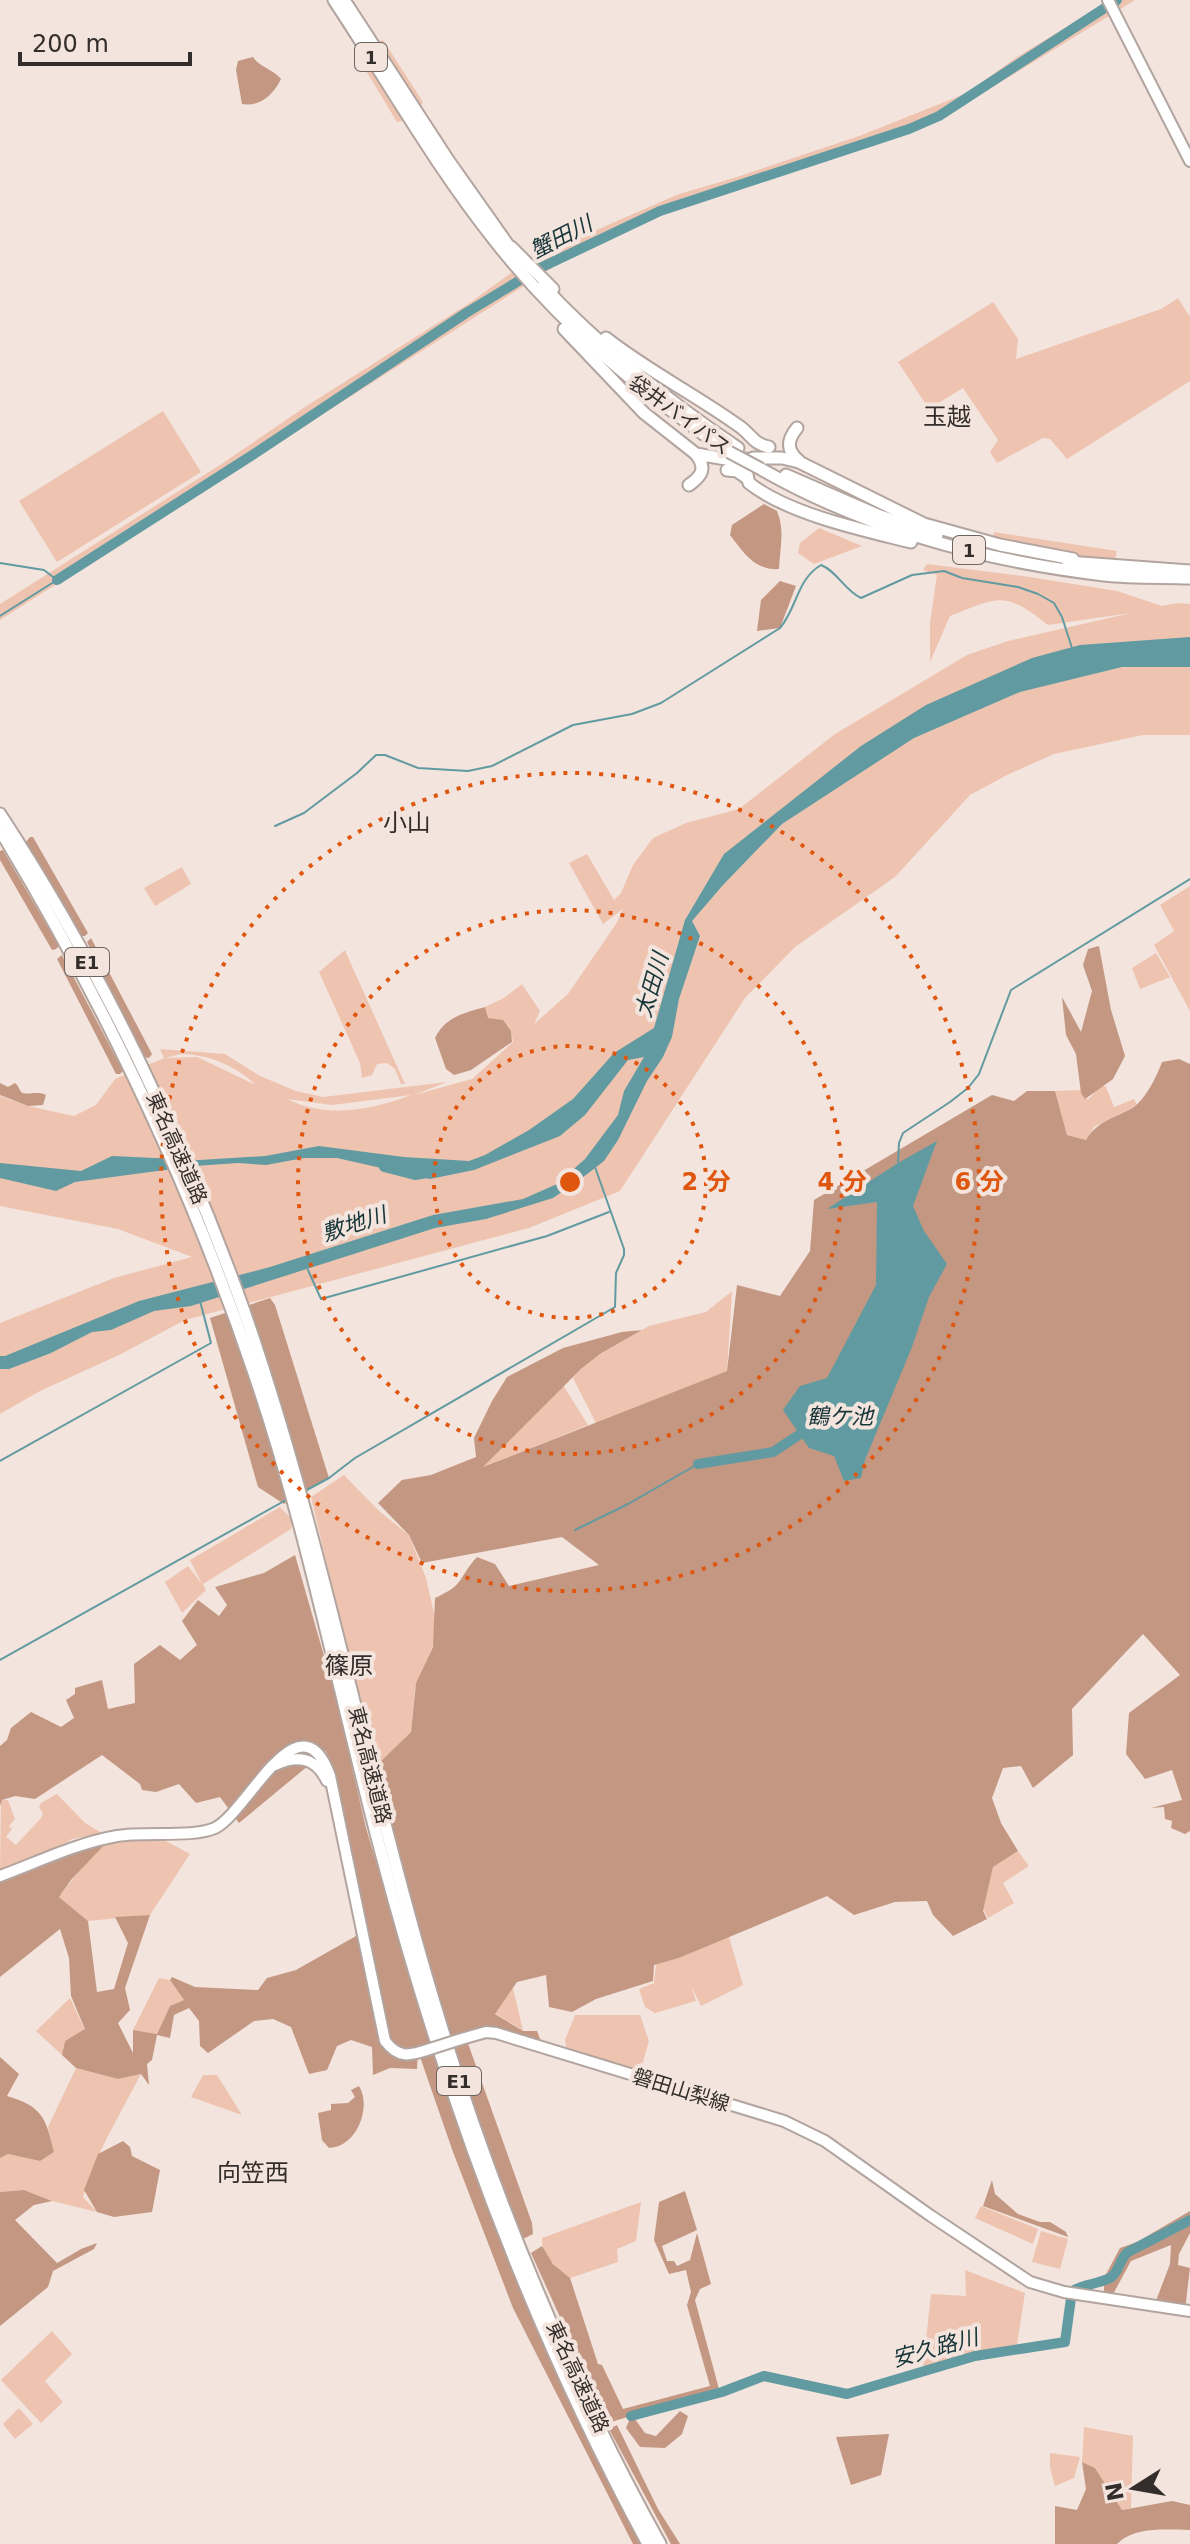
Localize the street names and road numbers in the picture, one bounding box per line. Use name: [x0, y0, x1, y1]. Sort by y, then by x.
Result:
road number: 1: [355, 43, 387, 71]
street label: 袋井バイパス: [625, 370, 735, 460]
road number: 1: [953, 536, 985, 564]
road number: E1: [65, 948, 109, 976]
street label: 東名高速道路: [142, 1088, 212, 1208]
street label: 東名高速道路: [344, 1704, 396, 1826]
street label: 磐田山梨線: [630, 2064, 732, 2116]
road number: E1: [437, 2067, 481, 2095]
street label: 東名高速道路: [542, 2318, 614, 2436]

